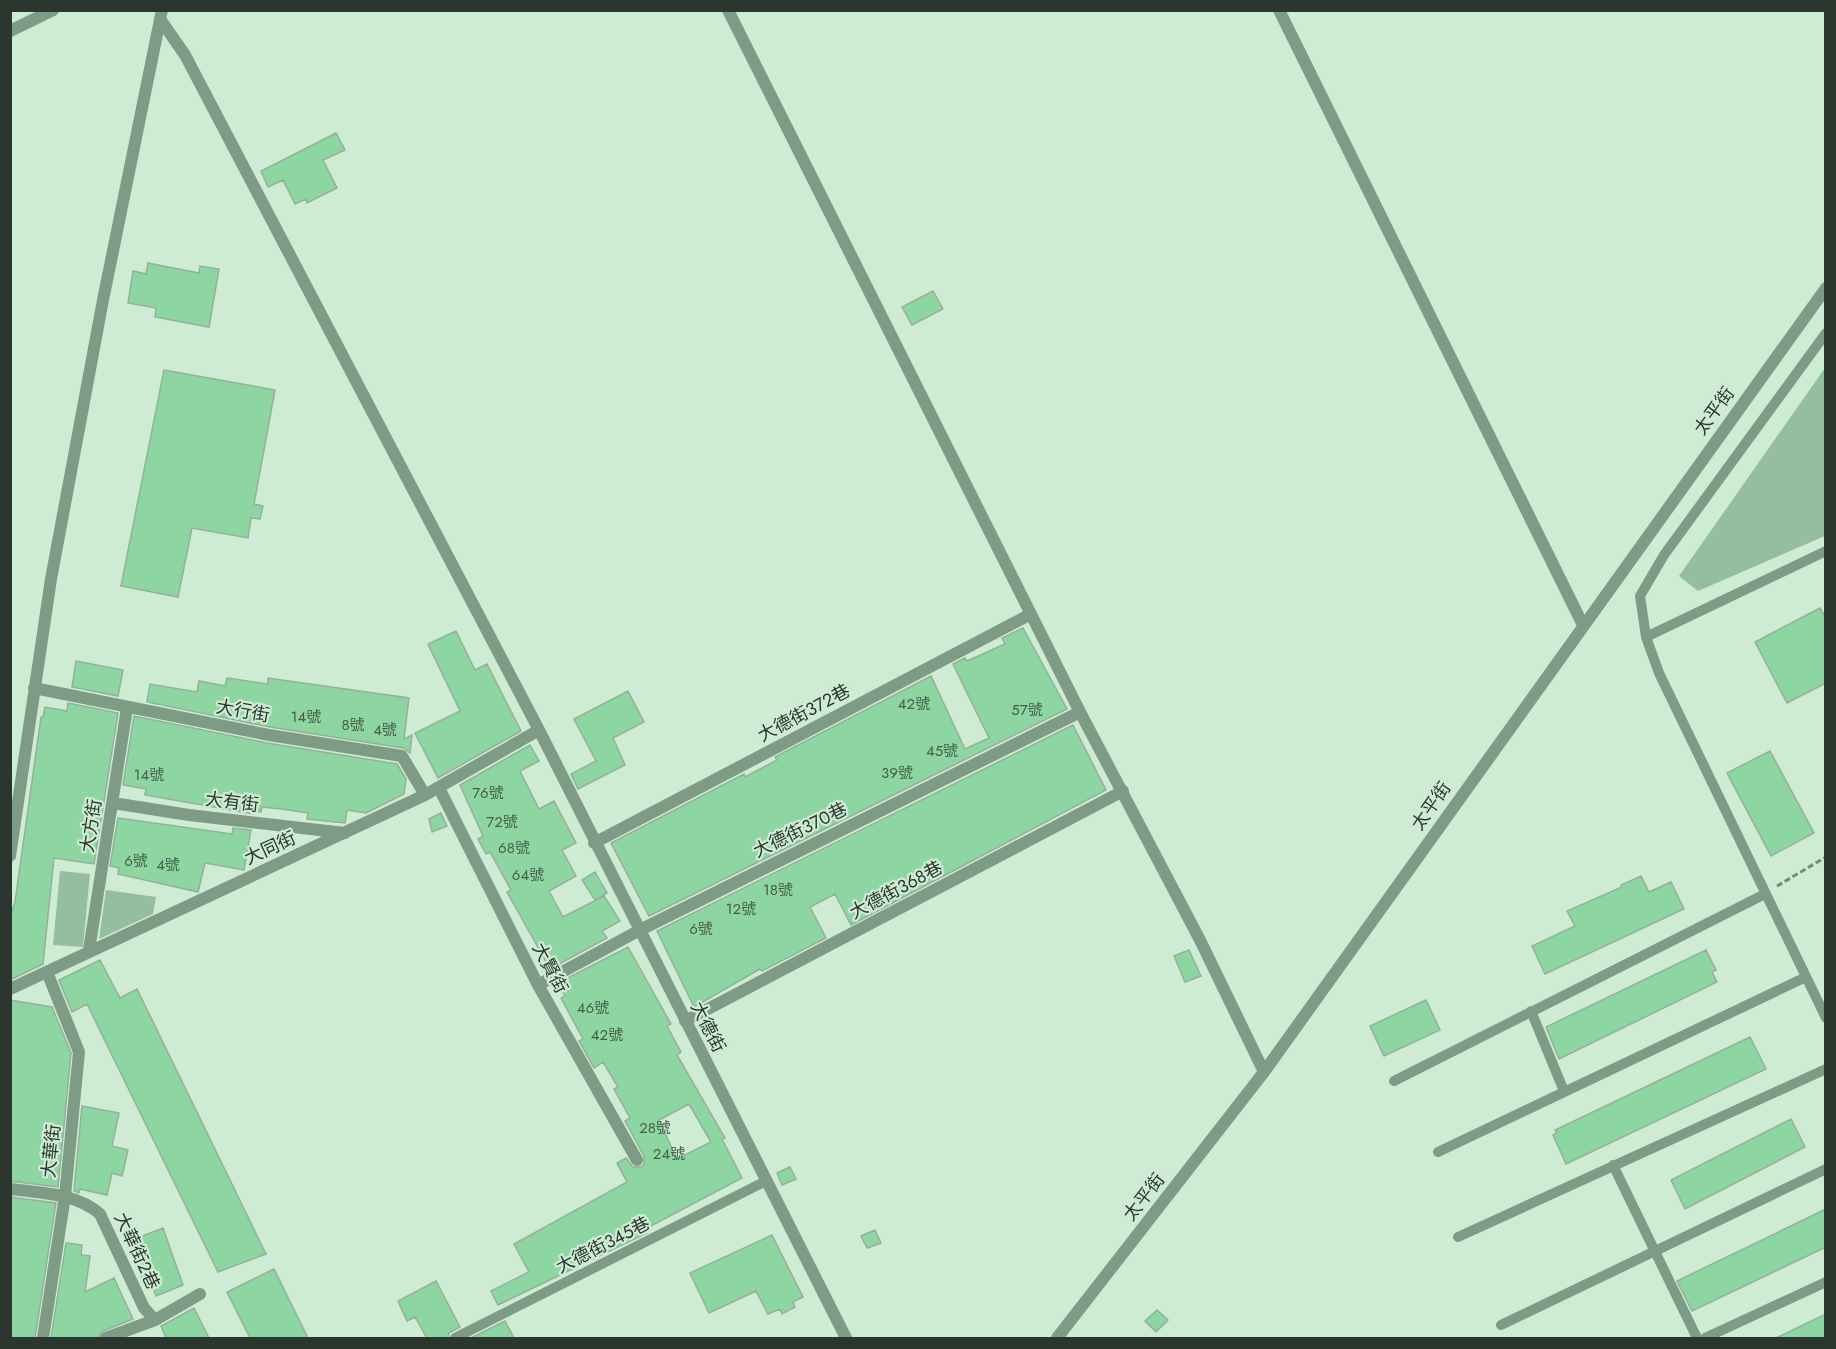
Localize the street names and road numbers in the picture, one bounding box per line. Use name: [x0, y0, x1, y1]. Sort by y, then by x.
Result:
street label: 太平街: [1688, 382, 1740, 440]
street label: 大德街372巷: [753, 678, 855, 748]
street label: 大行街: [214, 694, 272, 728]
street label: 太平街: [1405, 776, 1457, 836]
street label: 大有街: [204, 786, 260, 818]
street label: 大德街370巷: [749, 796, 851, 864]
street label: 大方街: [74, 797, 108, 855]
street label: 大同街: [240, 825, 300, 871]
street label: 大德街368巷: [845, 855, 947, 925]
street label: 大賢街: [526, 938, 574, 998]
street label: 大德街: [684, 997, 732, 1057]
street label: 大華街: [35, 1123, 67, 1179]
street label: 太平街: [1117, 1168, 1171, 1226]
street label: 大華街2巷: [108, 1208, 166, 1294]
street label: 大德街345巷: [551, 1210, 655, 1280]

